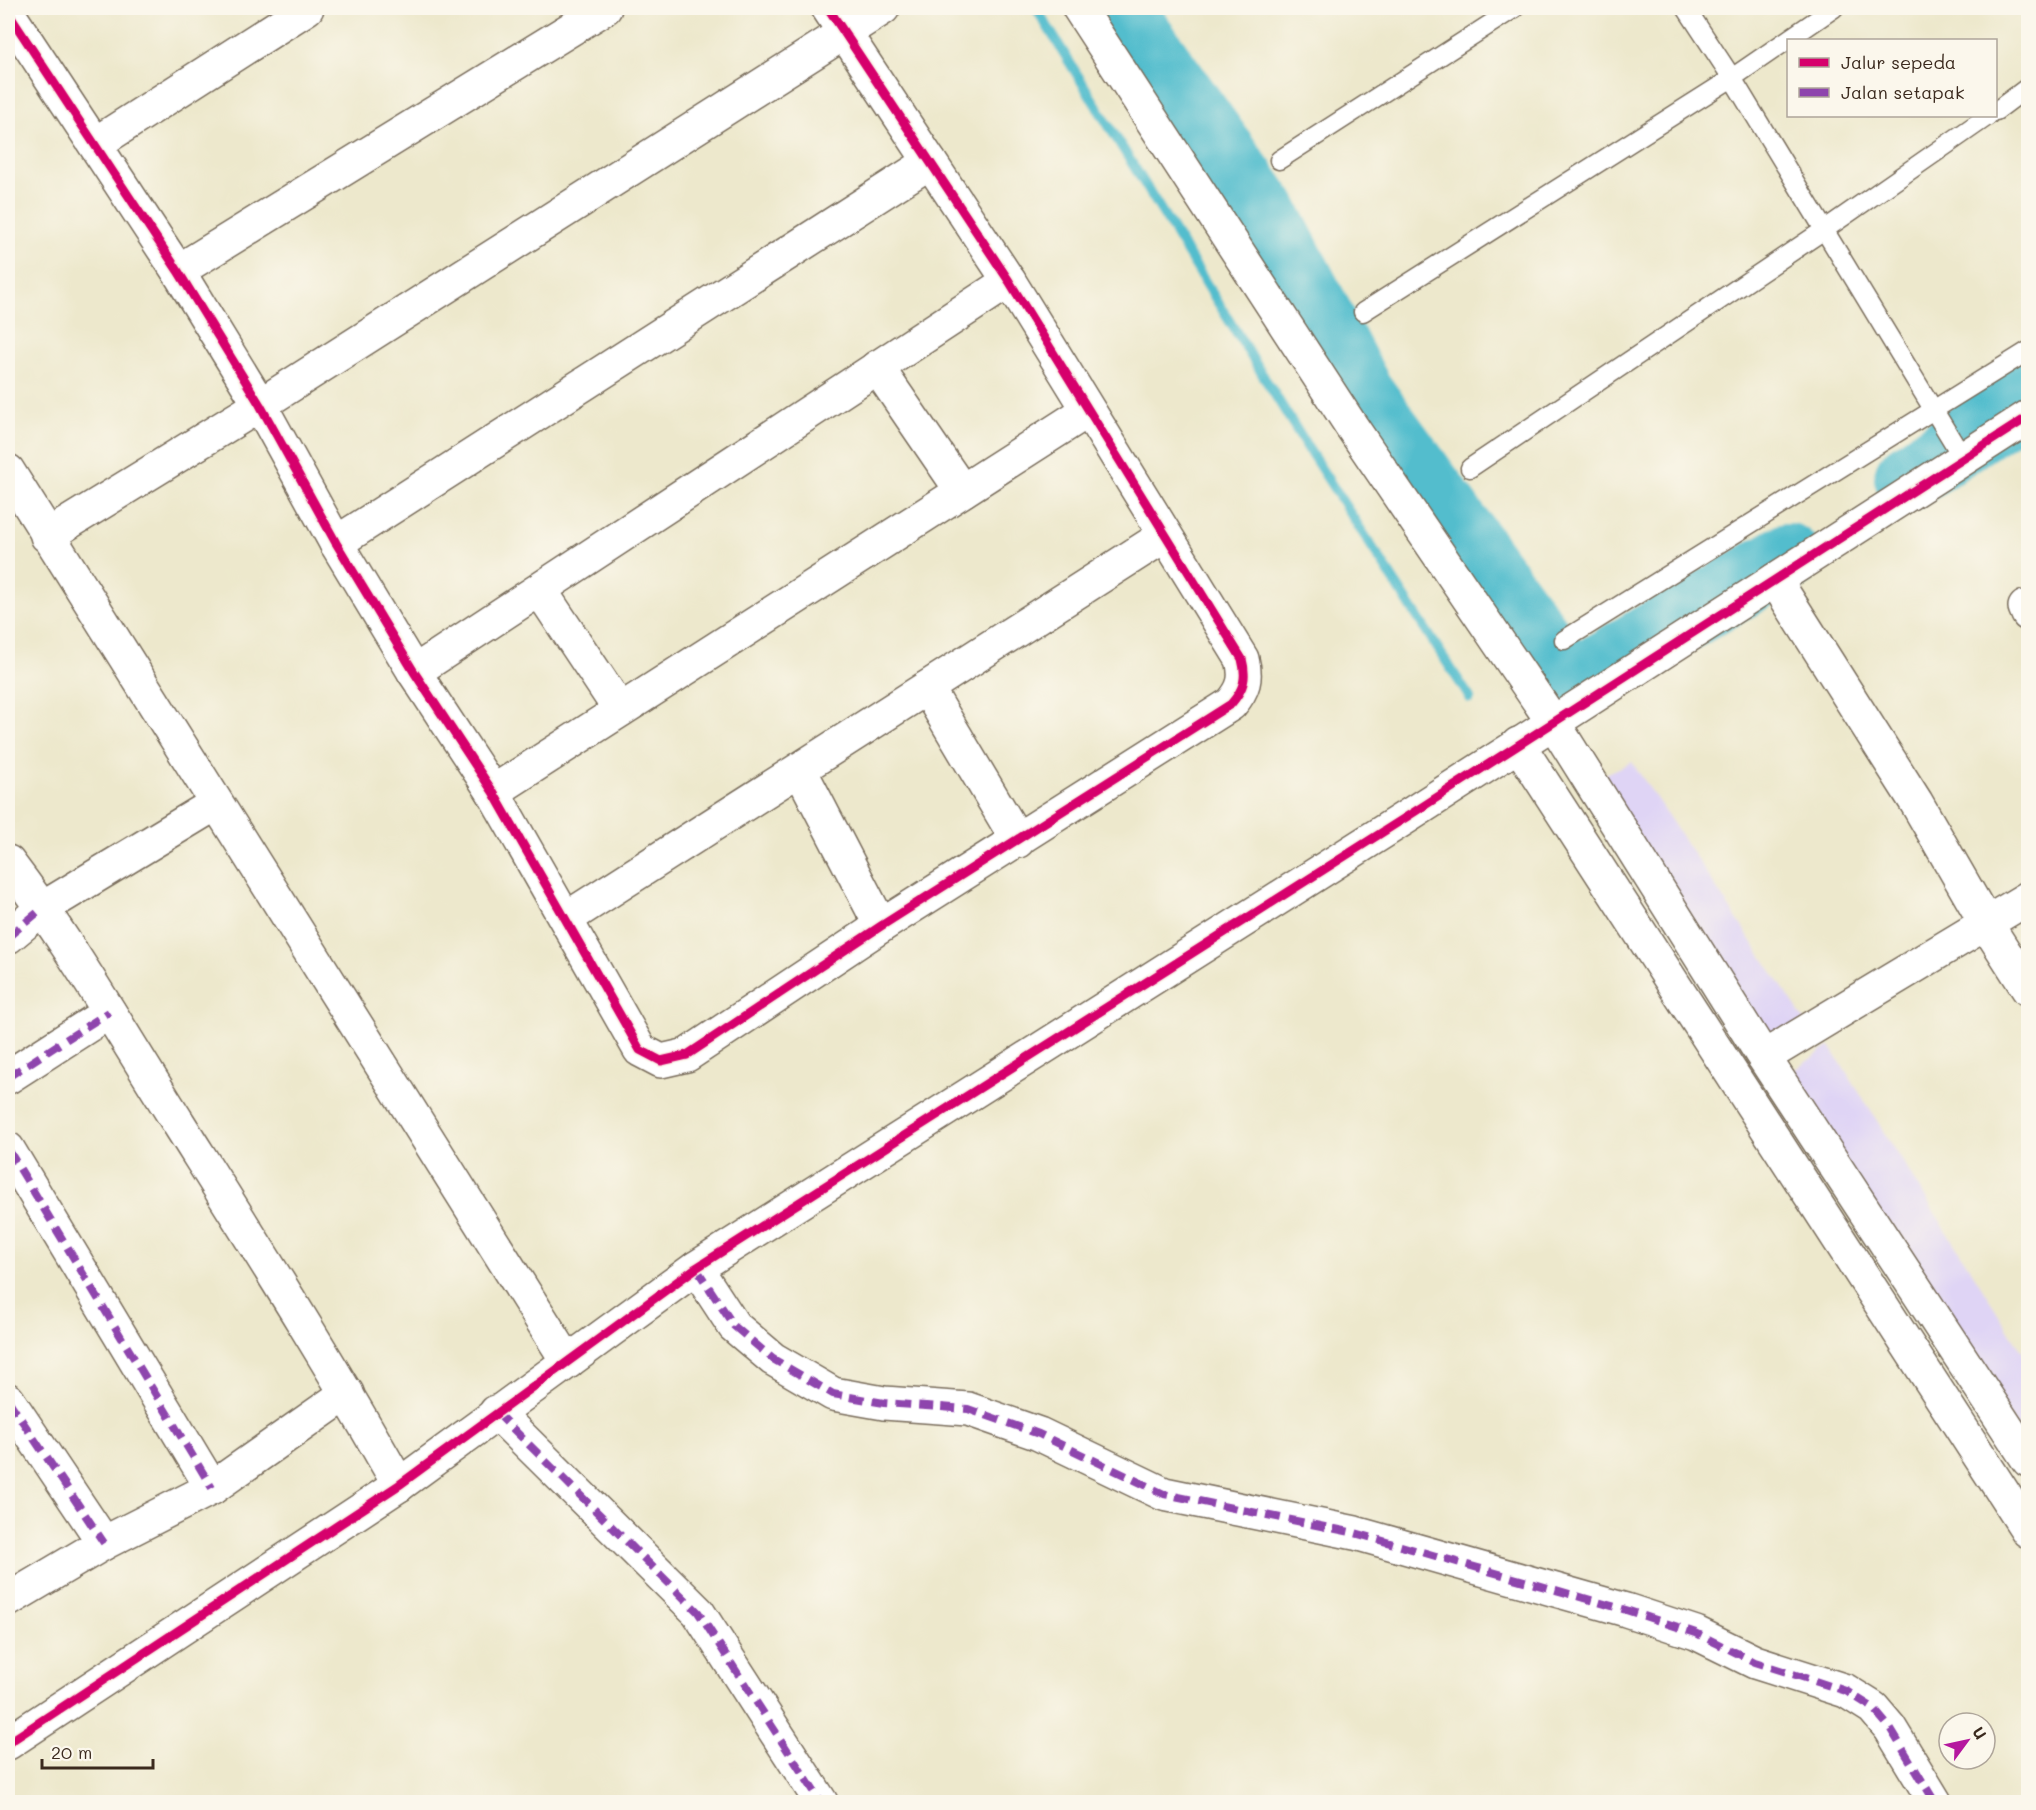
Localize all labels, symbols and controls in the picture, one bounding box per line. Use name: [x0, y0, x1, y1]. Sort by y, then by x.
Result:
legend: [1787, 39, 1997, 117]
text: Jalur sepeda: [1841, 50, 1956, 74]
text: Jalan setapak: [1841, 80, 1964, 104]
north arrow: [1937, 1711, 1997, 1771]
text: U: [1968, 1722, 1992, 1743]
scale bar: [42, 1732, 153, 1770]
text: 20 m: [51, 1740, 92, 1764]

